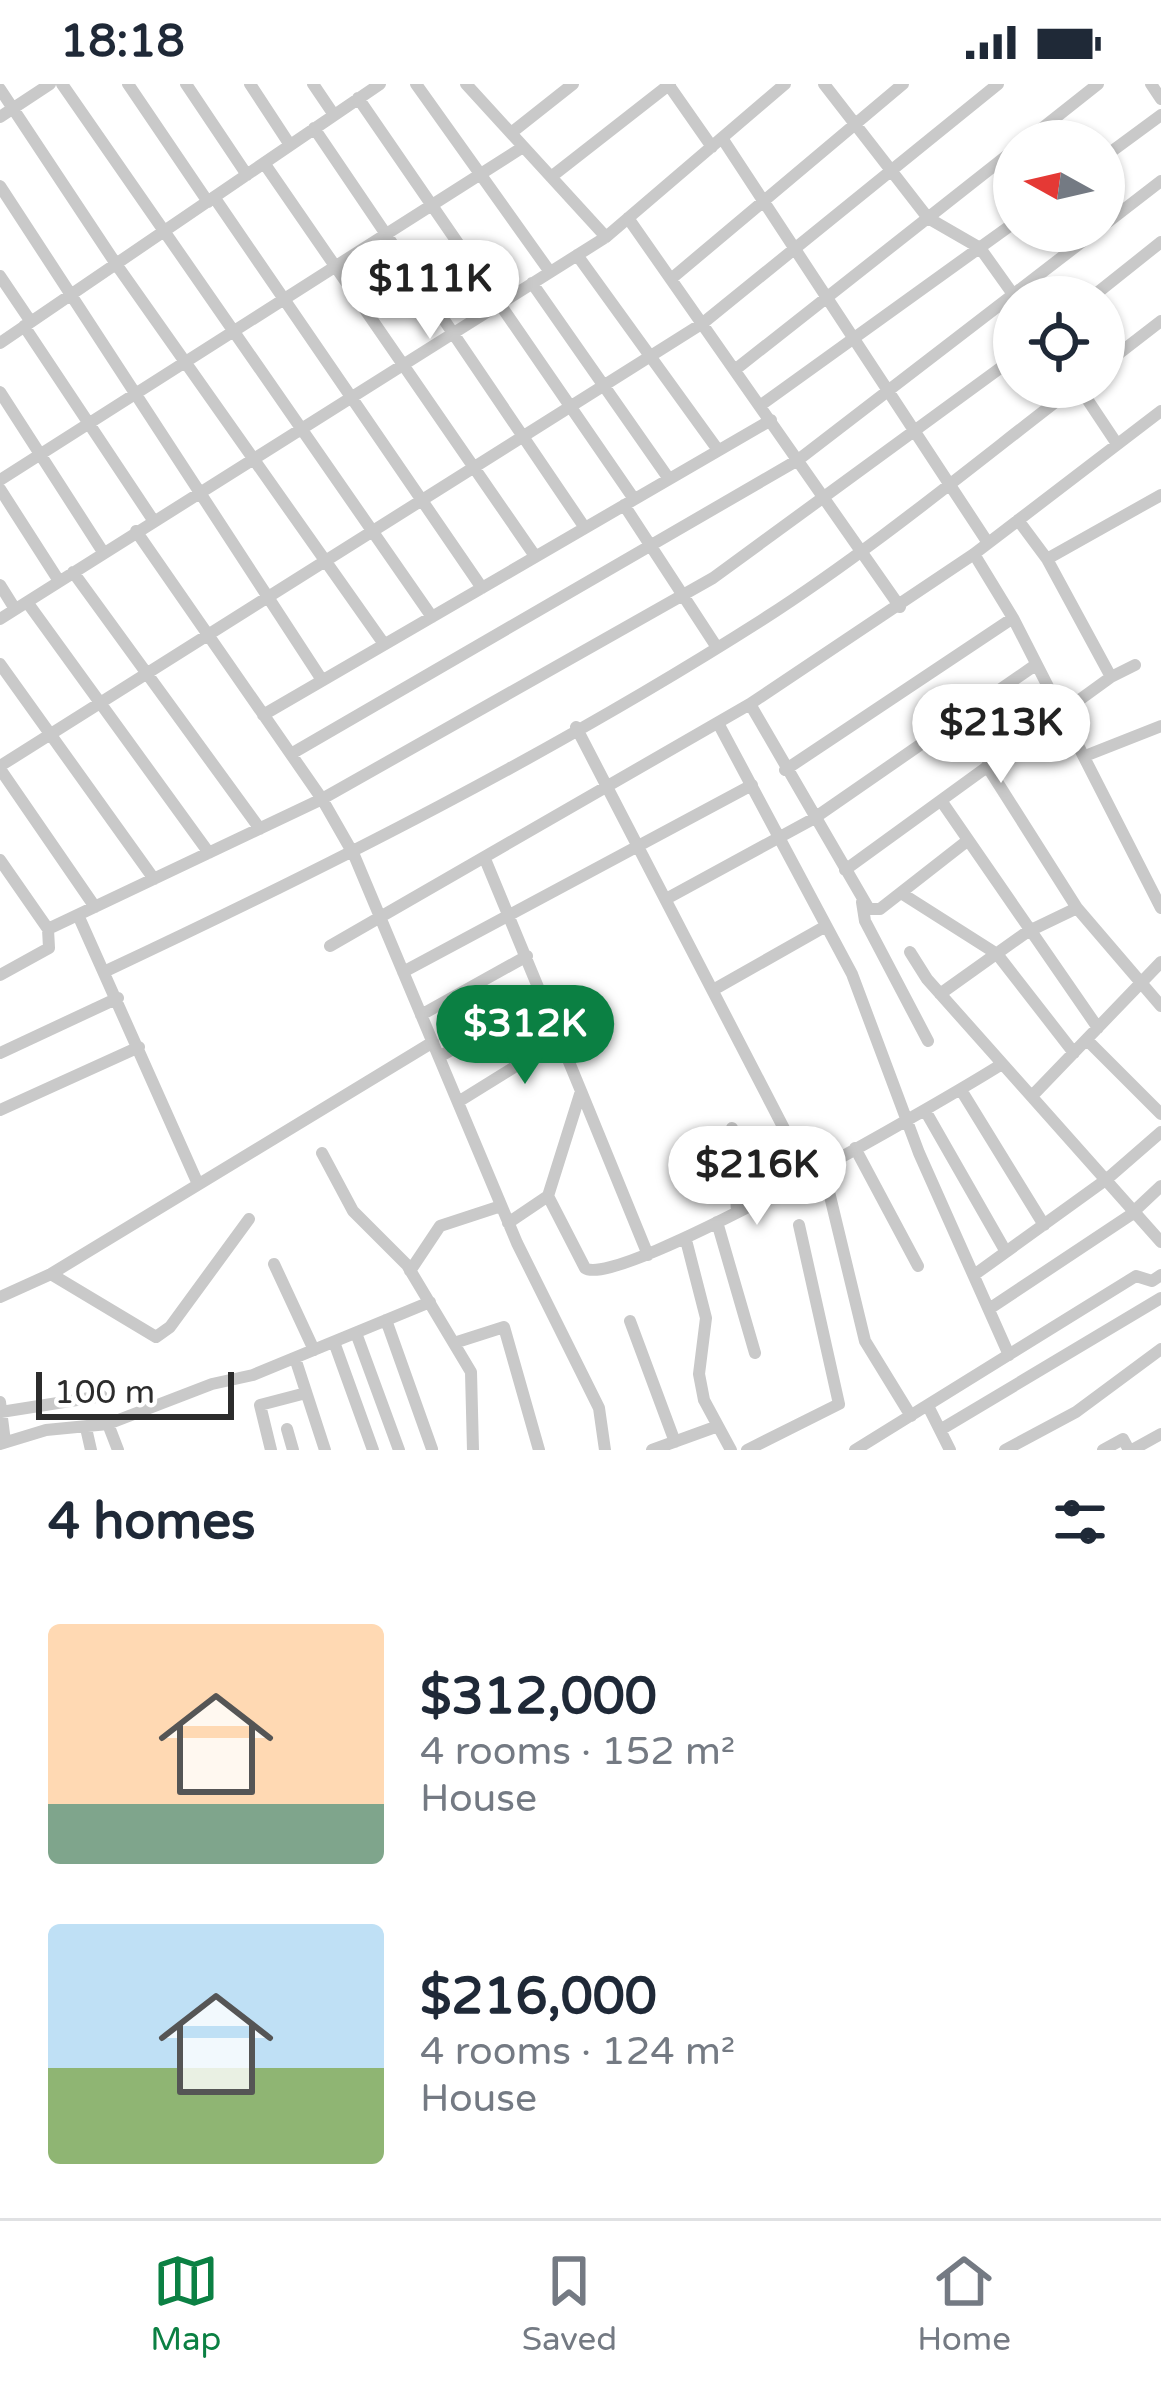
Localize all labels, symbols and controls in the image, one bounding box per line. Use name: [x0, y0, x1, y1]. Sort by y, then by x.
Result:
text: 18:18: [60, 15, 185, 69]
north arrow: [993, 120, 1125, 252]
map controls: [993, 120, 1125, 408]
pin: $111K: [346, 240, 514, 342]
text: $111K: [368, 255, 492, 302]
button: locate: [993, 276, 1125, 408]
pin: $213K: [917, 684, 1085, 786]
text: $213K: [939, 699, 1063, 746]
pin: $312K: [441, 985, 609, 1087]
text: $312K: [463, 1000, 587, 1047]
pin: $216K: [673, 1126, 841, 1228]
text: $216K: [695, 1141, 819, 1188]
scale bar: [36, 1366, 234, 1419]
text: 100 m: [54, 1373, 155, 1412]
icon: filters: [1047, 1489, 1113, 1555]
text: 4 homes: [48, 1491, 256, 1553]
text: $312,000: [420, 1666, 657, 1728]
icon: home: [144, 1672, 288, 1816]
text: 4 rooms · 152 m²: [420, 1728, 735, 1775]
text: House: [420, 1775, 537, 1822]
text: $216,000: [420, 1966, 657, 2028]
icon: home: [144, 1972, 288, 2116]
text: 4 rooms · 124 m²: [420, 2028, 735, 2075]
text: House: [420, 2075, 537, 2122]
tab: Map: [150, 2248, 221, 2359]
tab: Saved: [522, 2248, 617, 2359]
tab: Home: [917, 2248, 1011, 2359]

